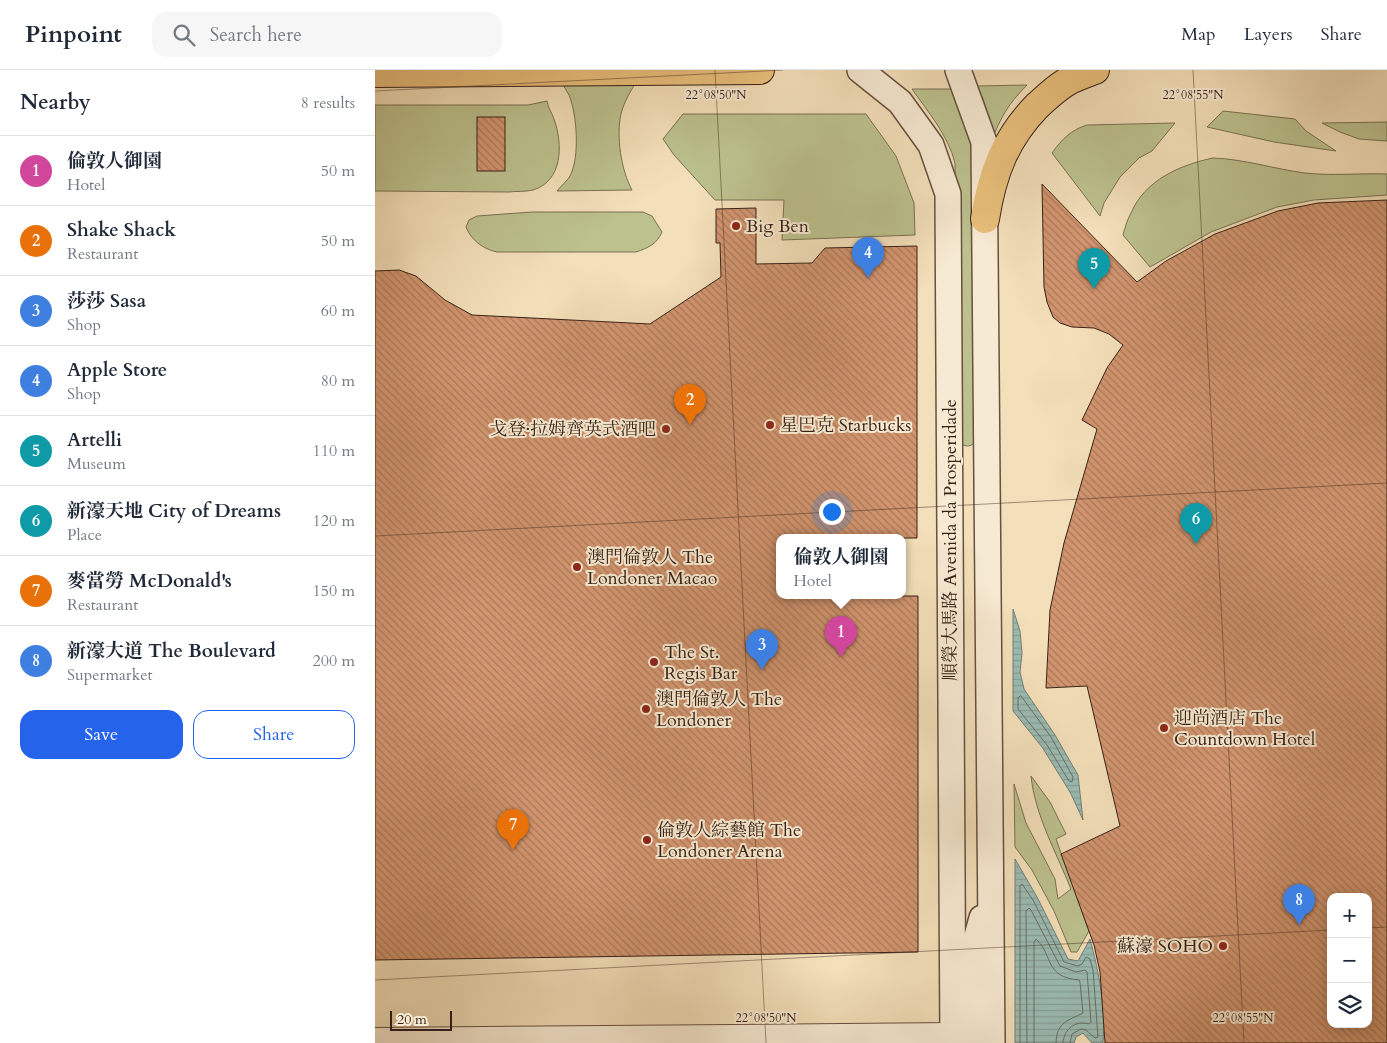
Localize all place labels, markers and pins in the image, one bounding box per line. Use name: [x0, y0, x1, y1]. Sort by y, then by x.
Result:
place label: Big Ben: [746, 214, 810, 239]
marker: Big Ben: [730, 220, 742, 232]
pin: 4: [852, 237, 884, 278]
pin: 5: [1078, 248, 1110, 289]
pin: 2: [674, 384, 706, 425]
place label: 星巴克 Starbucks: [780, 413, 911, 438]
place label: 戈登·拉姆齊英式酒吧: [489, 417, 656, 442]
marker: 星巴克 Starbucks: [764, 419, 776, 431]
marker: 戈登·拉姆齊英式酒吧: [660, 423, 672, 435]
pin: 6: [1180, 503, 1212, 544]
place label: 澳門倫敦人 The Londoner Macao: [587, 545, 718, 591]
marker: 澳門倫敦人 The Londoner Macao: [571, 561, 583, 573]
pin: 1: [825, 616, 857, 657]
pin: 3: [746, 629, 778, 670]
place label: The St. Regis Bar: [664, 640, 738, 686]
marker: The St. Regis Bar: [648, 656, 660, 668]
place label: 澳門倫敦人 The Londoner: [656, 687, 782, 733]
marker: 澳門倫敦人 The Londoner: [640, 703, 652, 715]
place label: 迎尚酒店 The Countdown Hotel: [1174, 706, 1316, 752]
marker: 迎尚酒店 The Countdown Hotel: [1158, 722, 1170, 734]
pin: 7: [497, 809, 529, 850]
place label: 倫敦人綜藝館 The Londoner Arena: [657, 818, 801, 864]
marker: 倫敦人綜藝館 The Londoner Arena: [641, 834, 653, 846]
pin: 8: [1283, 884, 1315, 925]
place label: 蘇濠 SOHO: [1117, 934, 1213, 959]
marker: 蘇濠 SOHO: [1217, 940, 1229, 952]

